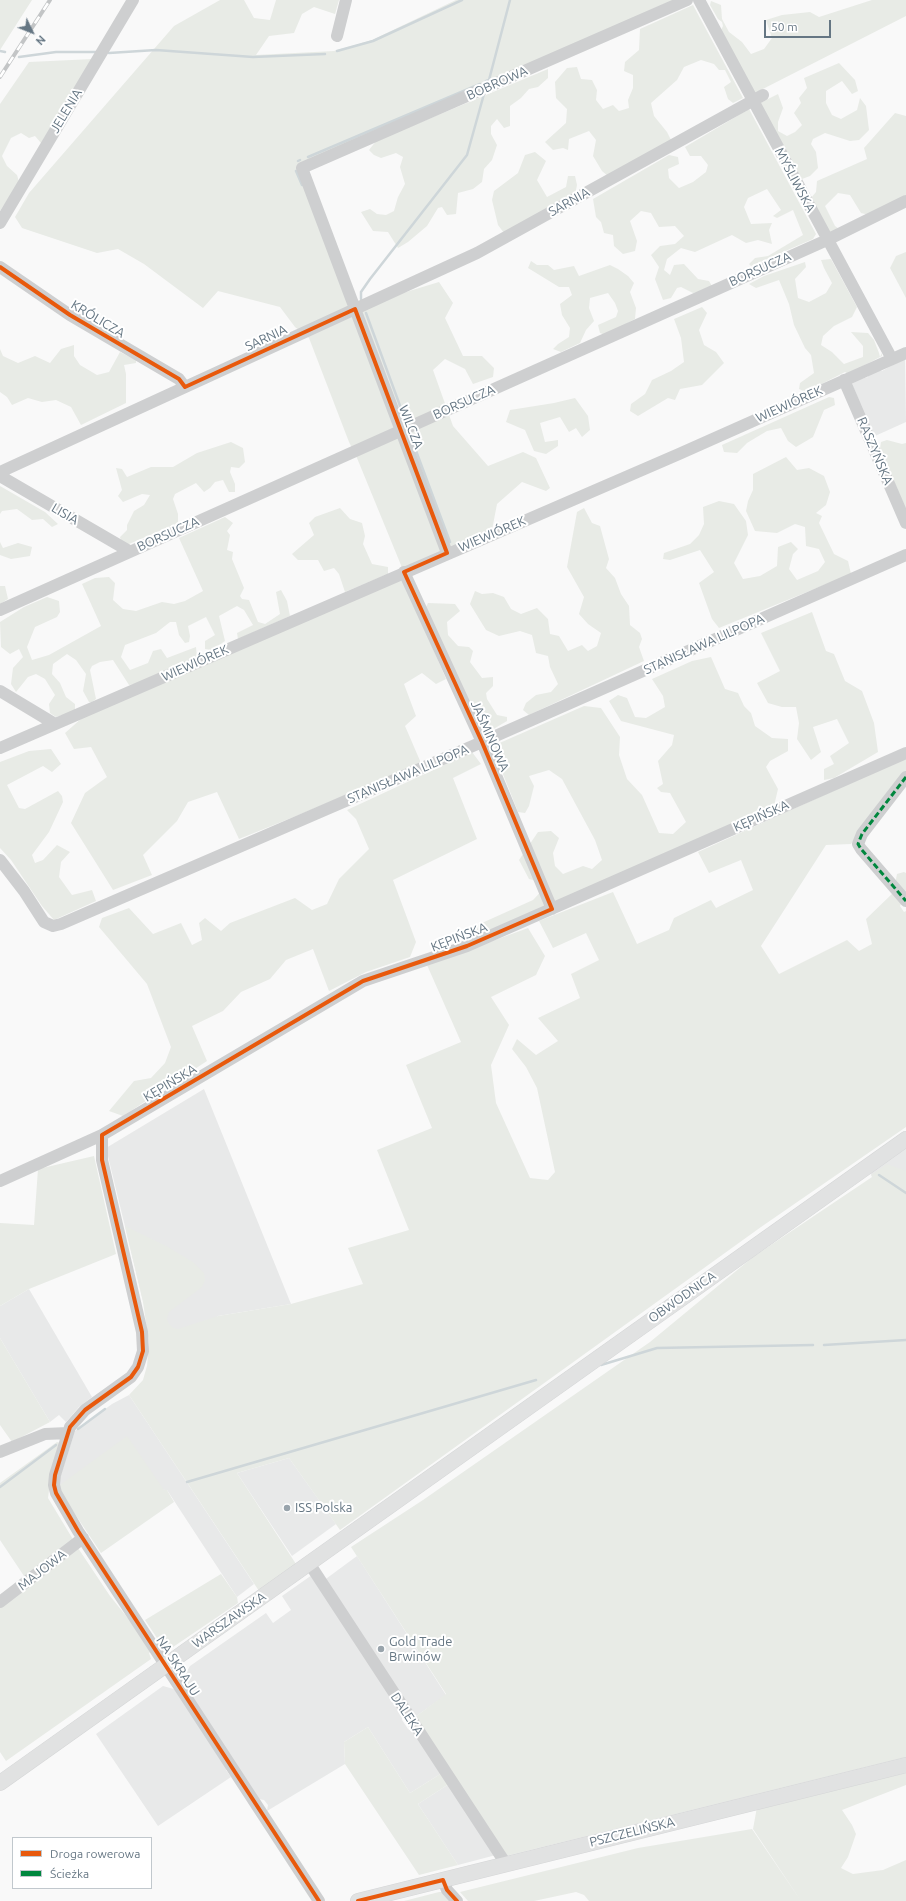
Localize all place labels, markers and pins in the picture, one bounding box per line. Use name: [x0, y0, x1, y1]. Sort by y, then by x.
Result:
place label: ISS Polska: [295, 1500, 352, 1516]
marker: ISS Polska: [282, 1503, 292, 1513]
place label: Gold Trade Brwinów: [389, 1634, 452, 1665]
marker: Gold Trade Brwinów: [376, 1644, 386, 1654]

